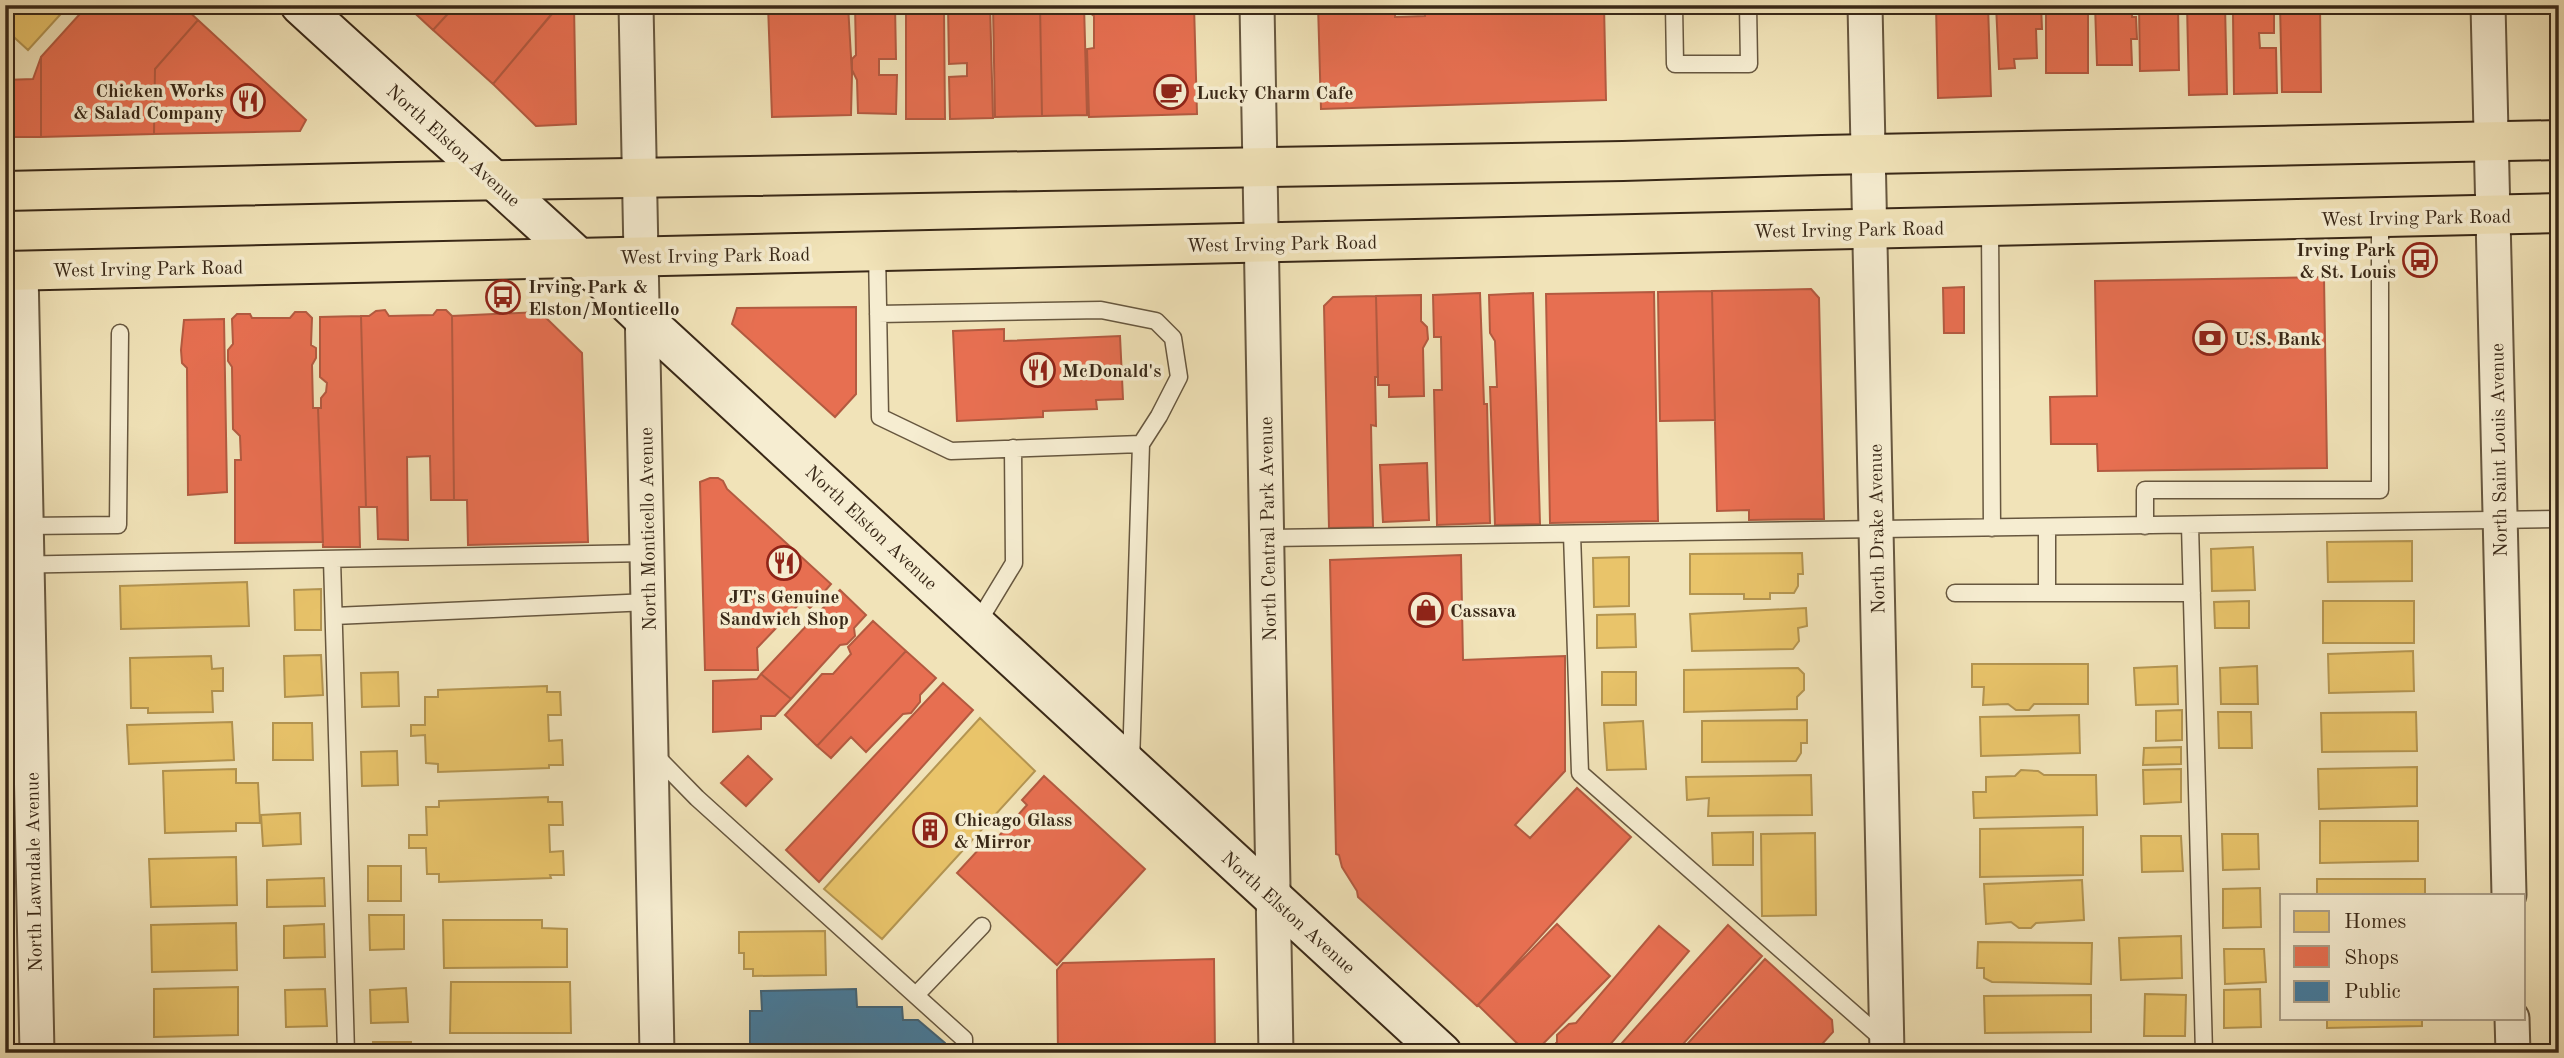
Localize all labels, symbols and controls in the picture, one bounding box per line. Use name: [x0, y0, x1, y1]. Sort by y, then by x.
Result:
cafe icon: Lucky Charm Cafe: [1152, 73, 1190, 111]
restaurant icon: Chicken Works & Salad Company: [229, 82, 267, 120]
street label: North Elston Avenue: [382, 82, 523, 212]
place label: Chicken Works & Salad Company: [73, 83, 224, 124]
place label: Lucky Charm Cafe: [1196, 85, 1353, 104]
street label: West Irving Park Road: [2321, 208, 2512, 231]
street label: West Irving Park Road: [1754, 220, 1945, 243]
street label: West Irving Park Road: [1187, 234, 1378, 257]
bus stop icon: Irving Park & St. Louis: [2401, 241, 2439, 279]
place label: Irving Park & St. Louis: [2296, 242, 2396, 283]
street label: West Irving Park Road: [620, 246, 811, 269]
street label: West Irving Park Road: [53, 259, 244, 282]
bus stop icon: Irving Park & Elston/Monticello: [484, 278, 522, 316]
place label: Irving Park & Elston/Monticello: [528, 279, 679, 320]
bank icon: U.S. Bank: [2191, 319, 2229, 357]
place label: U.S. Bank: [2234, 331, 2322, 350]
street label: North Saint Louis Avenue: [2489, 343, 2512, 557]
restaurant icon: McDonald's: [1019, 351, 1057, 389]
place label: McDonald's: [1062, 363, 1161, 382]
street label: North Central Park Avenue: [1258, 416, 1281, 642]
street label: North Monticello Avenue: [638, 427, 661, 631]
street label: North Drake Avenue: [1868, 444, 1889, 614]
street label: North Elston Avenue: [801, 463, 940, 595]
restaurant icon: JT's Genuine Sandwich Shop: [765, 544, 803, 582]
place label: JT's Genuine Sandwich Shop: [719, 589, 849, 630]
shop icon: Cassava: [1407, 591, 1445, 629]
place label: Cassava: [1450, 603, 1517, 622]
street label: North Lawndale Avenue: [24, 772, 47, 972]
building icon: Chicago Glass & Mirror: [911, 811, 949, 849]
place label: Chicago Glass & Mirror: [954, 812, 1072, 853]
street label: North Elston Avenue: [1217, 849, 1358, 979]
legend: [2280, 894, 2526, 1020]
text: Homes: [2344, 912, 2406, 933]
text: Shops: [2344, 948, 2399, 969]
text: Public: [2344, 982, 2401, 1003]

